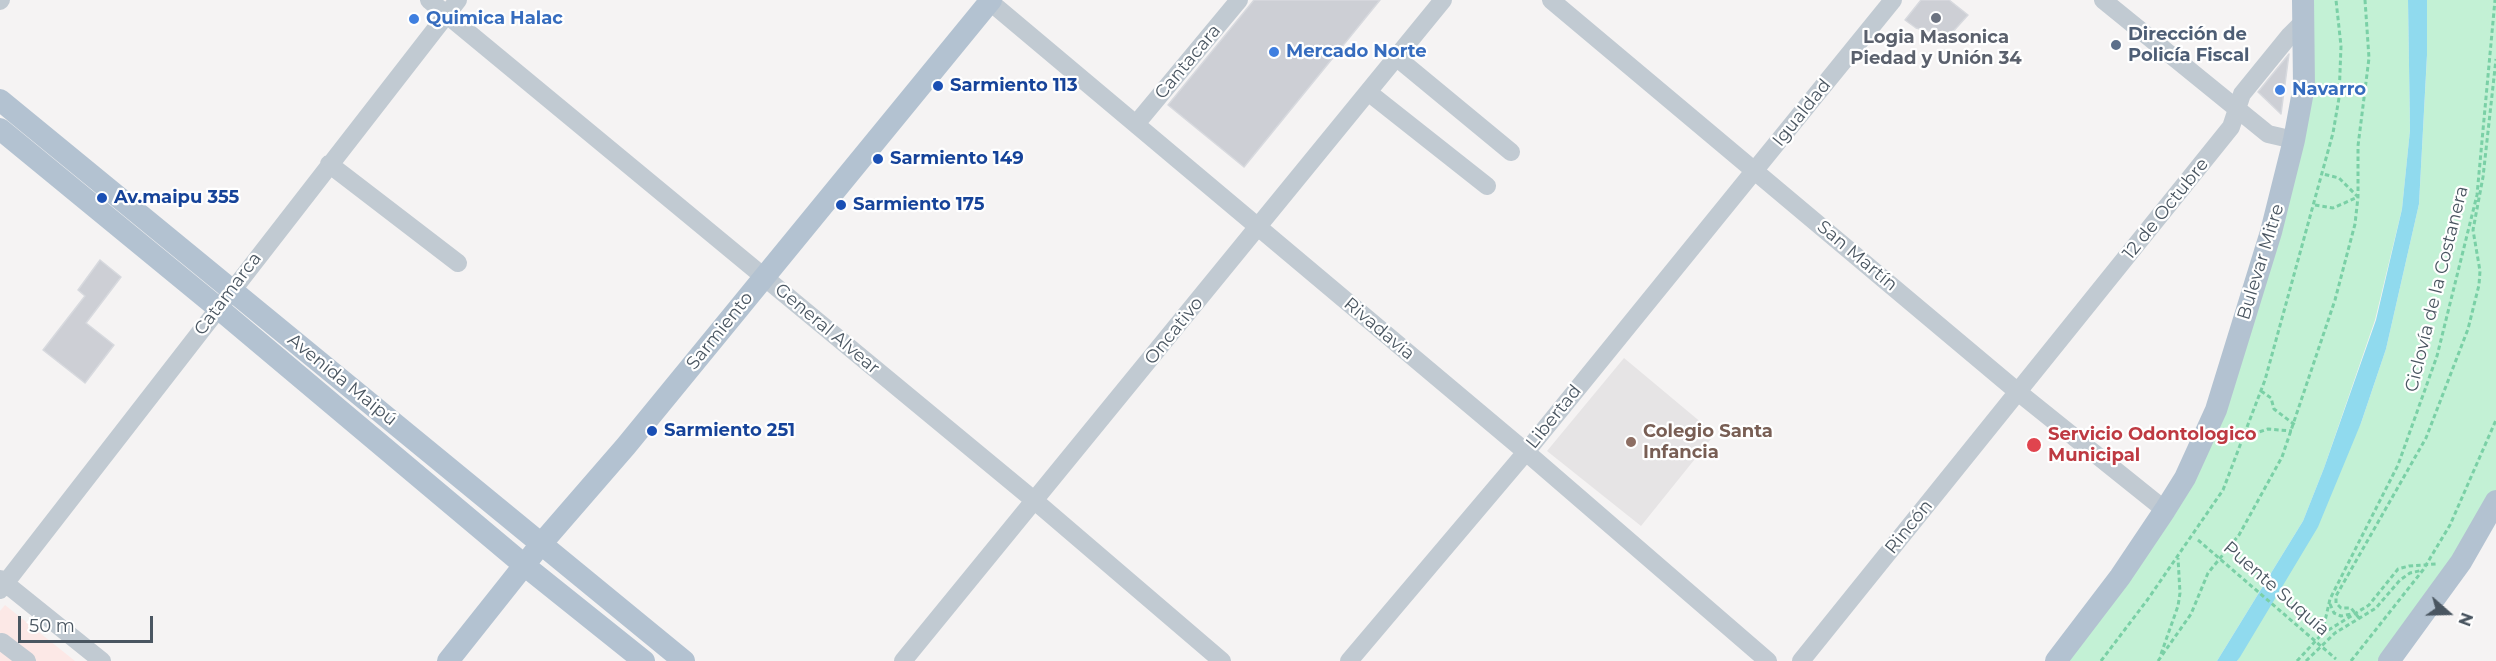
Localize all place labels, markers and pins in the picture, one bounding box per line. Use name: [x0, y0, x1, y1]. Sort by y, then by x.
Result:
place label: Quimica Halac: [426, 8, 563, 30]
marker: Logia Masonica Piedad y Unión 34: [1929, 11, 1943, 25]
marker: Quimica Halac: [407, 12, 421, 26]
place label: Dirección de Policía Fiscal: [2128, 24, 2249, 66]
place label: Logia Masonica Piedad y Unión 34: [1850, 27, 2022, 70]
marker: Dirección de Policía Fiscal: [2109, 38, 2123, 52]
place label: Mercado Norte: [1286, 41, 1427, 63]
marker: Mercado Norte: [1267, 45, 1281, 59]
place label: Sarmiento 113: [950, 75, 1078, 97]
marker: Sarmiento 113: [931, 79, 945, 93]
place label: Navarro: [2292, 79, 2366, 101]
marker: Navarro: [2273, 83, 2287, 97]
place label: Sarmiento 149: [890, 148, 1024, 170]
marker: Sarmiento 149: [871, 152, 885, 166]
place label: Av.maipu 355: [114, 187, 239, 209]
marker: Av.maipu 355: [95, 191, 109, 205]
place label: Sarmiento 175: [853, 194, 984, 216]
marker: Sarmiento 175: [834, 198, 848, 212]
place label: Sarmiento 251: [664, 420, 795, 442]
place label: Colegio Santa Infancia: [1643, 421, 1773, 464]
marker: Sarmiento 251: [645, 424, 659, 438]
place label: Servicio Odontologico Municipal: [2048, 424, 2257, 466]
marker: Colegio Santa Infancia: [1624, 435, 1638, 449]
marker: Servicio Odontologico Municipal: [2025, 436, 2043, 454]

